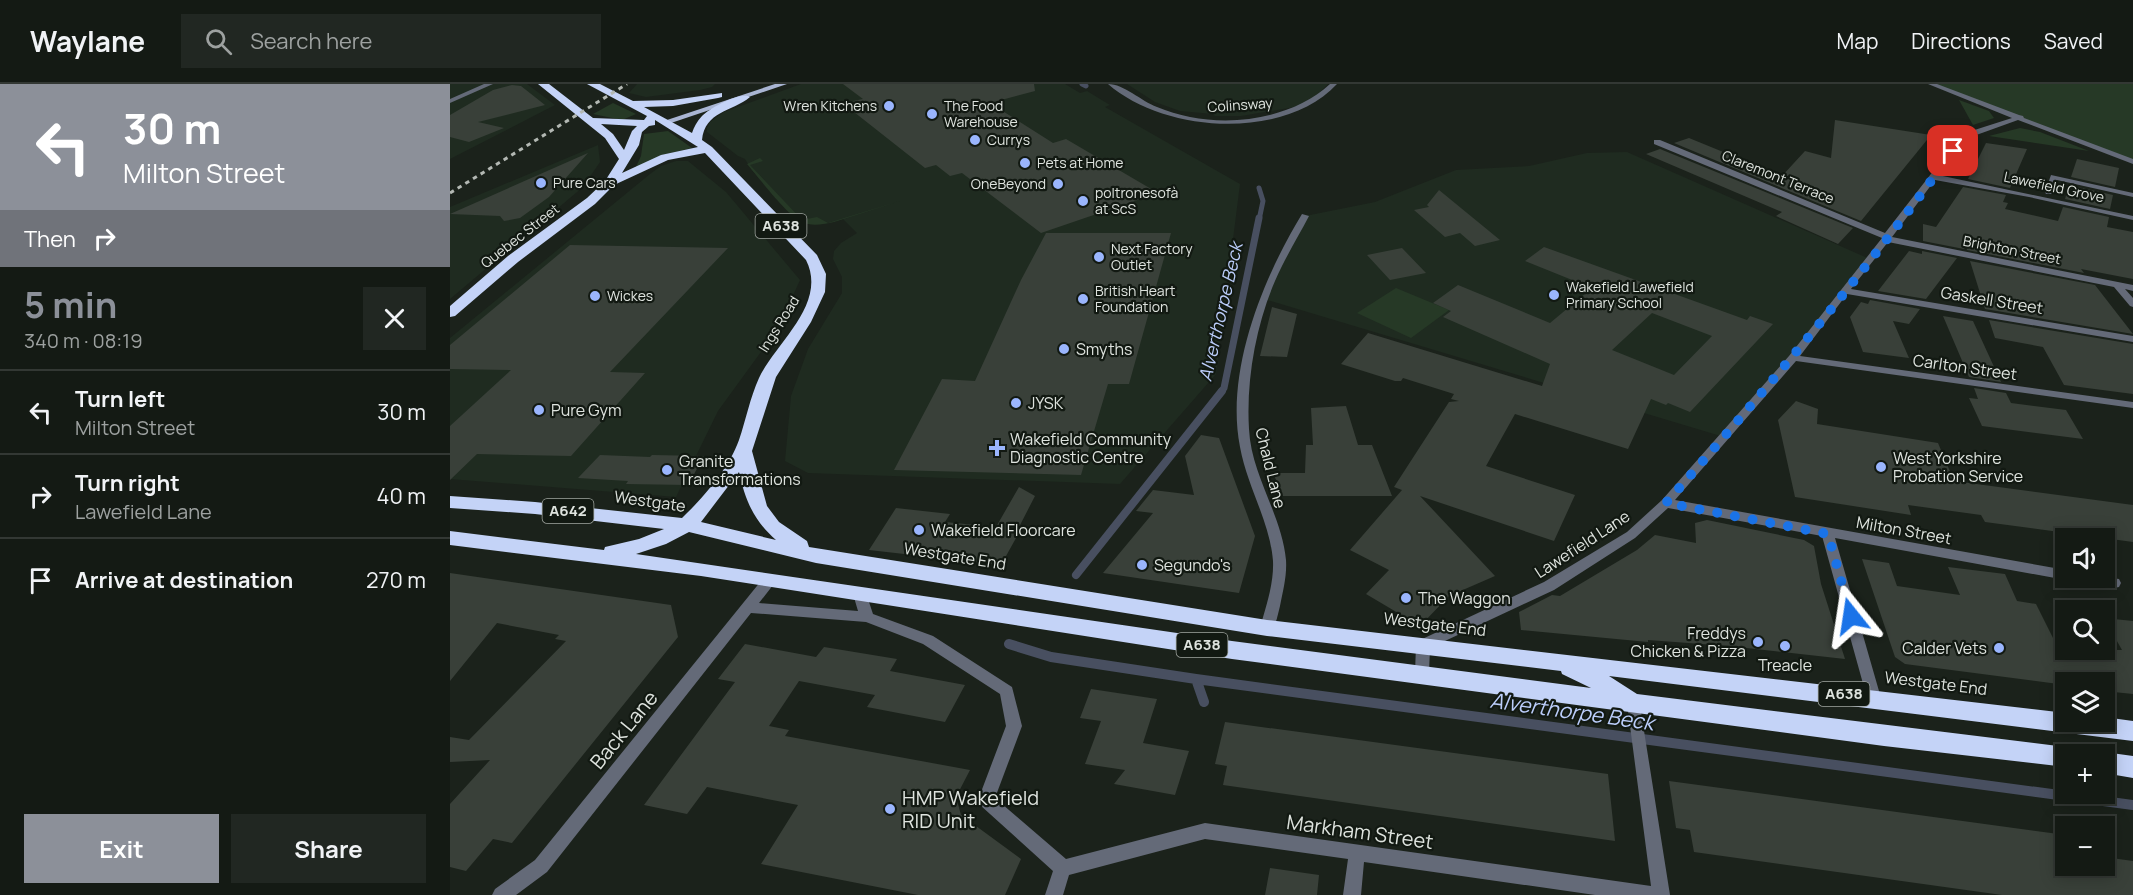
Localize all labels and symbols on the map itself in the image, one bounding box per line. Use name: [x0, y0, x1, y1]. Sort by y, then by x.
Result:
street label: Colinsway: [1207, 93, 1274, 116]
place label: Wren Kitchens: [783, 96, 877, 115]
place label: The Food Warehouse: [944, 96, 1018, 131]
marker: Wren Kitchens: [882, 99, 896, 113]
marker: The Food Warehouse: [925, 107, 939, 121]
pin: [1927, 125, 1978, 176]
place label: Currys: [987, 130, 1030, 149]
marker: Currys: [968, 133, 982, 147]
street label: Claremont Terrace: [1719, 145, 1837, 208]
place label: Pets at Home: [1037, 153, 1123, 172]
marker: Pets at Home: [1018, 156, 1032, 170]
street label: Lawefield Grove: [2002, 167, 2106, 206]
place label: Pure Cars: [553, 173, 616, 192]
place label: OneBeyond: [971, 174, 1046, 193]
marker: Pure Cars: [534, 176, 548, 190]
marker: OneBeyond: [1051, 177, 1065, 191]
place label: poltronesofà at ScS: [1095, 183, 1178, 218]
marker: poltronesofà at ScS: [1076, 194, 1090, 208]
street label: Quebec Street: [477, 199, 563, 272]
road number: A638: [756, 214, 806, 238]
street label: Brighton Street: [1962, 231, 2063, 268]
water label: Alverthorpe Beck: [1192, 237, 1248, 383]
place label: Next Factory Outlet: [1111, 239, 1193, 274]
marker: Next Factory Outlet: [1092, 250, 1106, 264]
place label: Wakefield Lawefield Primary School: [1566, 277, 1694, 312]
place label: British Heart Foundation: [1095, 281, 1176, 316]
street label: Gaskell Street: [1939, 281, 2045, 319]
place label: Wickes: [607, 286, 653, 305]
marker: Wakefield Lawefield Primary School: [1547, 288, 1561, 302]
marker: Wickes: [588, 289, 602, 303]
street label: Ings Road: [754, 292, 803, 356]
marker: British Heart Foundation: [1076, 292, 1090, 306]
place label: Smyths: [1076, 338, 1133, 360]
marker: Smyths: [1057, 342, 1071, 356]
street label: Carlton Street: [1911, 349, 2019, 385]
place label: JYSK: [1028, 392, 1064, 414]
marker: JYSK: [1009, 396, 1023, 410]
place label: Pure Gym: [551, 399, 622, 421]
marker: Pure Gym: [532, 403, 546, 417]
street label: Chald Lane: [1250, 425, 1292, 511]
place label: Wakefield Community Diagnostic Centre: [1010, 428, 1172, 468]
marker: Wakefield Community Diagnostic Centre: [988, 439, 1006, 457]
place label: West Yorkshire Probation Service: [1893, 447, 2023, 487]
place label: Granite Transformations: [679, 450, 801, 490]
marker: West Yorkshire Probation Service: [1874, 460, 1888, 474]
marker: Granite Transformations: [660, 463, 674, 477]
street label: Westgate: [613, 485, 687, 517]
road number: A642: [542, 499, 594, 523]
street label: Lawefield Lane: [1530, 505, 1634, 583]
street label: Milton Street: [1855, 511, 1953, 549]
place label: Wakefield Floorcare: [931, 519, 1076, 541]
marker: Wakefield Floorcare: [912, 523, 926, 537]
street label: Westgate End: [902, 537, 1008, 575]
place label: Segundo's: [1154, 554, 1231, 576]
marker: Segundo's: [1135, 558, 1149, 572]
position arrow: [1819, 584, 1883, 648]
place label: The Waggon: [1418, 587, 1511, 609]
marker: The Waggon: [1399, 591, 1413, 605]
street label: Westgate End: [1382, 607, 1488, 641]
place label: Freddys Chicken & Pizza: [1630, 622, 1746, 662]
road number: A638: [1176, 633, 1227, 657]
marker: Freddys Chicken & Pizza: [1751, 635, 1765, 649]
place label: Calder Vets: [1902, 637, 1987, 659]
marker: Treacle: [1778, 639, 1792, 653]
marker: Calder Vets: [1992, 641, 2006, 655]
place label: Treacle: [1758, 654, 1812, 676]
street label: Westgate End: [1883, 666, 1989, 700]
road number: A638: [1818, 682, 1870, 706]
street label: Back Lane: [584, 685, 663, 774]
water label: Alverthorpe Beck: [1488, 686, 1658, 737]
place label: HMP Wakefield RID Unit: [902, 784, 1039, 834]
marker: HMP Wakefield RID Unit: [883, 802, 897, 816]
street label: Markham Street: [1285, 808, 1435, 855]

